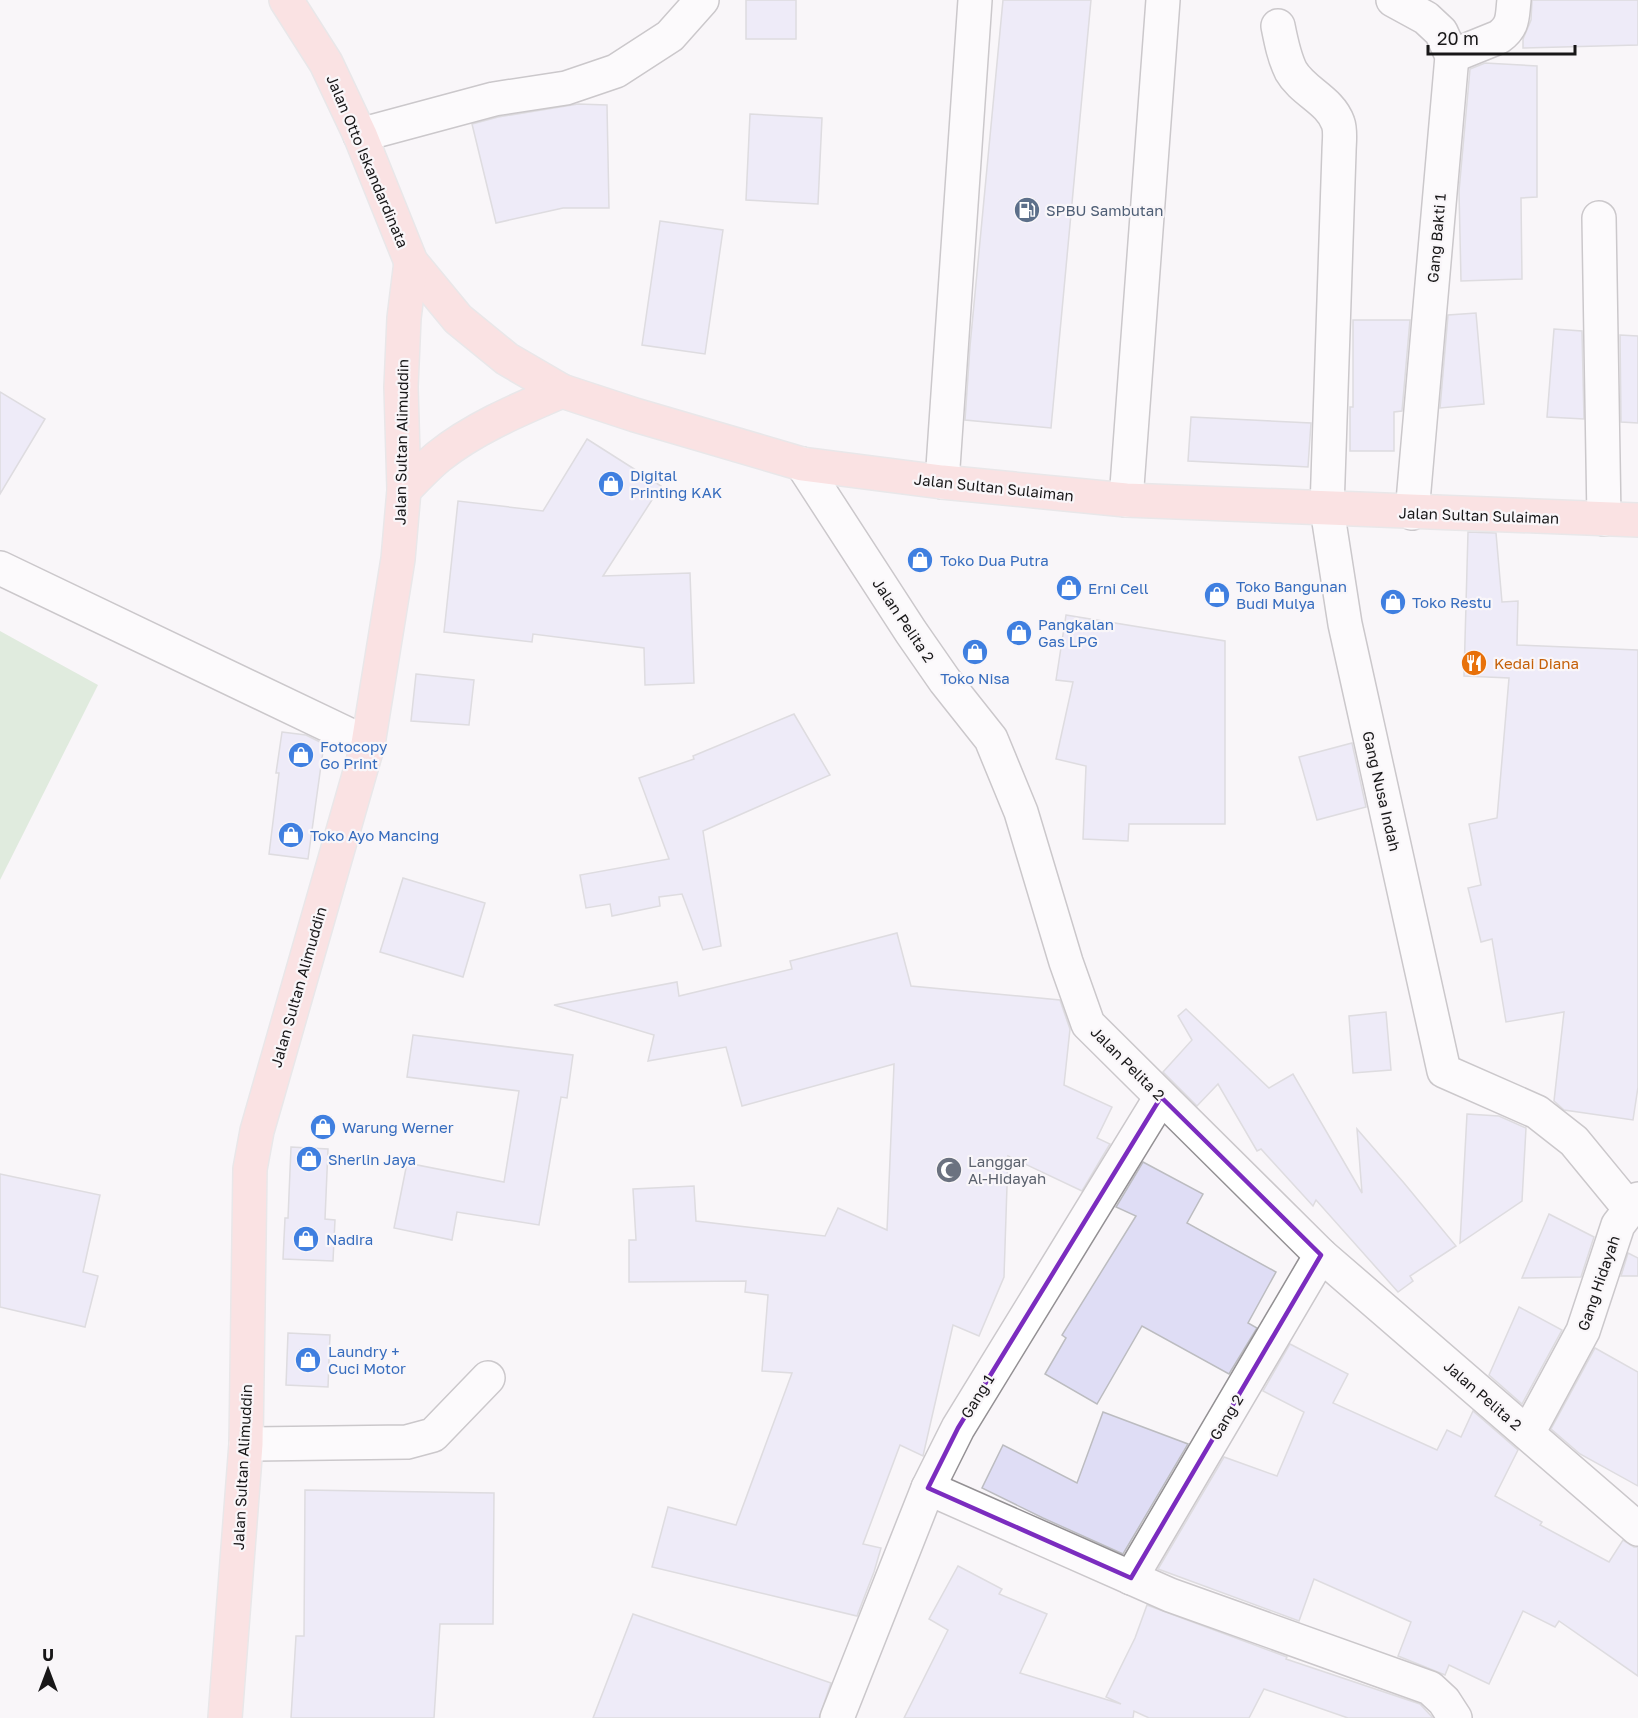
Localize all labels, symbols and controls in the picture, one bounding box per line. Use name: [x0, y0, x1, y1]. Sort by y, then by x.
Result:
scale bar: [1428, 18, 1575, 56]
text: 20 m: [1437, 27, 1479, 49]
street label: Jalan Otto Iskandardinata: [323, 72, 413, 250]
street label: Gang Bakti 1: [1423, 193, 1449, 283]
fuel station icon: SPBU Sambutan: [1012, 195, 1042, 225]
place label: SPBU Sambutan: [1046, 201, 1164, 219]
street label: Jalan Sultan Alimuddin: [391, 359, 411, 525]
place label: Digital Printing KAK: [630, 466, 722, 501]
shop icon: Digital Printing KAK: [596, 469, 626, 499]
street label: Jalan Sultan Sulaiman: [913, 470, 1075, 504]
street label: Jalan Sultan Sulaiman: [1398, 503, 1560, 527]
shop icon: Toko Dua Putra: [905, 545, 935, 575]
place label: Toko Dua Putra: [940, 551, 1049, 569]
shop icon: Erni Cell: [1054, 573, 1084, 603]
street label: Jalan Pelita 2: [869, 575, 939, 665]
place label: Toko Bangunan Budi Mulya: [1236, 577, 1347, 612]
place label: Erni Cell: [1088, 579, 1149, 597]
shop icon: Toko Bangunan Budi Mulya: [1202, 580, 1232, 610]
shop icon: Toko Restu: [1378, 587, 1408, 617]
place label: Toko Restu: [1412, 593, 1492, 611]
place label: Pangkalan Gas LPG: [1038, 615, 1114, 650]
shop icon: Pangkalan Gas LPG: [1004, 618, 1034, 648]
shop icon: Toko Nisa: [960, 637, 990, 667]
restaurant icon: Kedai Diana: [1459, 648, 1489, 678]
place label: Kedai Diana: [1494, 654, 1579, 672]
place label: Toko Nisa: [940, 669, 1010, 687]
street label: Gang Nusa Indah: [1359, 729, 1405, 853]
place label: Fotocopy Go Print: [320, 737, 388, 772]
shop icon: Fotocopy Go Print: [286, 740, 316, 770]
shop icon: Toko Ayo Mancing: [276, 820, 306, 850]
place label: Toko Ayo Mancing: [310, 826, 439, 844]
street label: Jalan Sultan Alimuddin: [266, 905, 330, 1069]
street label: Jalan Pelita 2: [1087, 1022, 1169, 1104]
shop icon: Warung Werner: [308, 1112, 338, 1142]
place label: Warung Werner: [342, 1118, 454, 1136]
shop icon: Sherlin Jaya: [294, 1144, 324, 1174]
place label: Sherlin Jaya: [328, 1150, 416, 1168]
place label: Langgar Al-Hidayah: [968, 1152, 1046, 1187]
mosque icon: Langgar Al-Hidayah: [934, 1155, 964, 1185]
shop icon: Nadira: [291, 1224, 321, 1254]
place label: Nadira: [326, 1230, 373, 1248]
street label: Gang Hidayah: [1573, 1233, 1623, 1333]
place label: Laundry + Cuci Motor: [328, 1342, 406, 1377]
shop icon: Laundry + Cuci Motor: [293, 1345, 323, 1375]
street label: Jalan Pelita 2: [1440, 1356, 1526, 1434]
street label: Gang 1: [957, 1371, 997, 1421]
street label: Jalan Sultan Alimuddin: [229, 1383, 255, 1551]
street label: Gang 2: [1205, 1391, 1247, 1443]
north arrow: [18, 1640, 78, 1700]
text: U: [42, 1645, 54, 1665]

